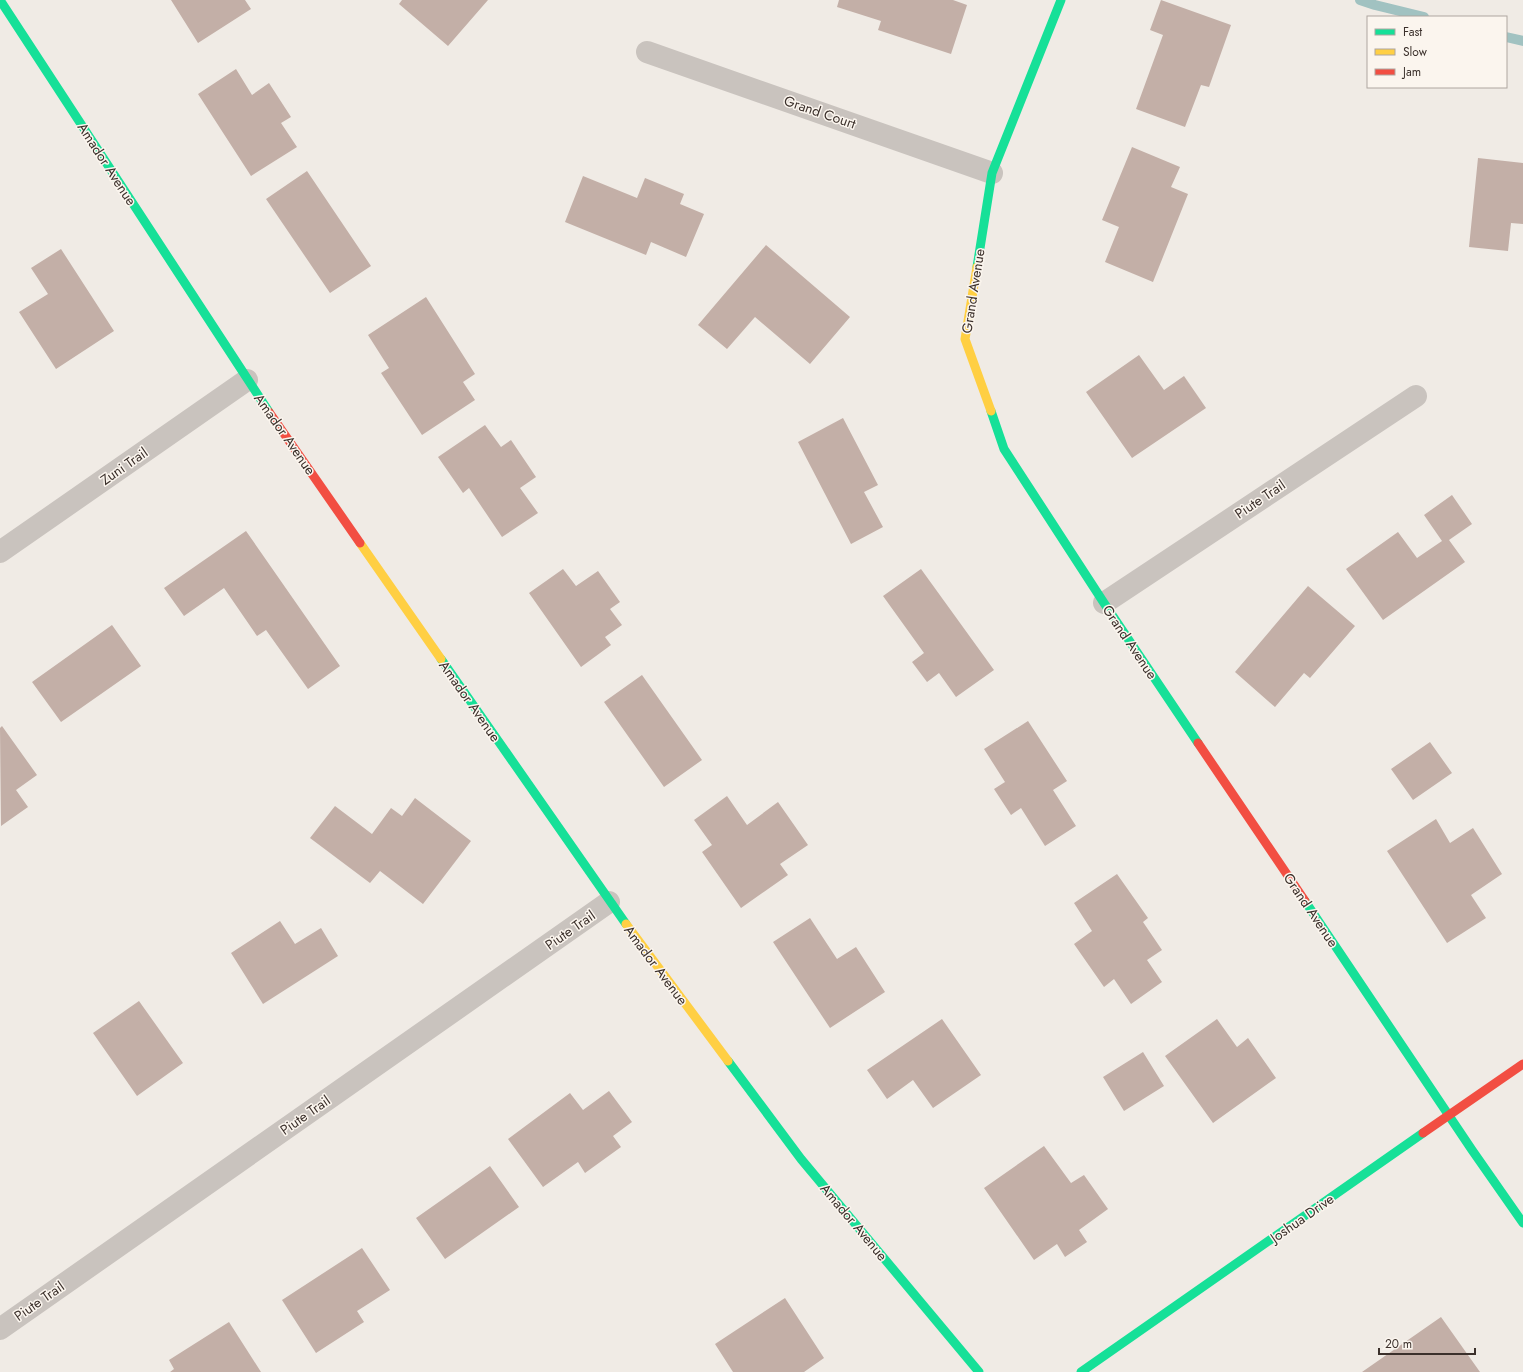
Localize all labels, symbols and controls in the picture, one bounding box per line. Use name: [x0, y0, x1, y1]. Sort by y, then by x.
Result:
legend: [1367, 16, 1507, 88]
text: Fast: [1403, 23, 1422, 41]
text: Slow: [1403, 43, 1428, 61]
text: Jam: [1401, 63, 1421, 81]
street label: Grand Court: [781, 90, 859, 134]
street label: Amador Avenue: [73, 119, 141, 209]
street label: Grand Avenue: [956, 247, 990, 335]
street label: Amador Avenue: [250, 389, 320, 479]
street label: Zuni Trail: [96, 442, 152, 490]
street label: Piute Trail: [1231, 475, 1289, 523]
street label: Grand Avenue: [1098, 601, 1162, 683]
street label: Amador Avenue: [435, 656, 505, 746]
street label: Grand Avenue: [1279, 869, 1343, 951]
street label: Piute Trail: [541, 905, 599, 955]
street label: Amador Avenue: [619, 921, 693, 1009]
street label: Piute Trail: [276, 1090, 334, 1140]
street label: Amador Avenue: [816, 1179, 892, 1265]
street label: Joshua Drive: [1265, 1189, 1338, 1248]
street label: Piute Trail: [10, 1276, 68, 1326]
scale bar: [1379, 1330, 1475, 1356]
text: 20 m: [1385, 1335, 1412, 1353]

